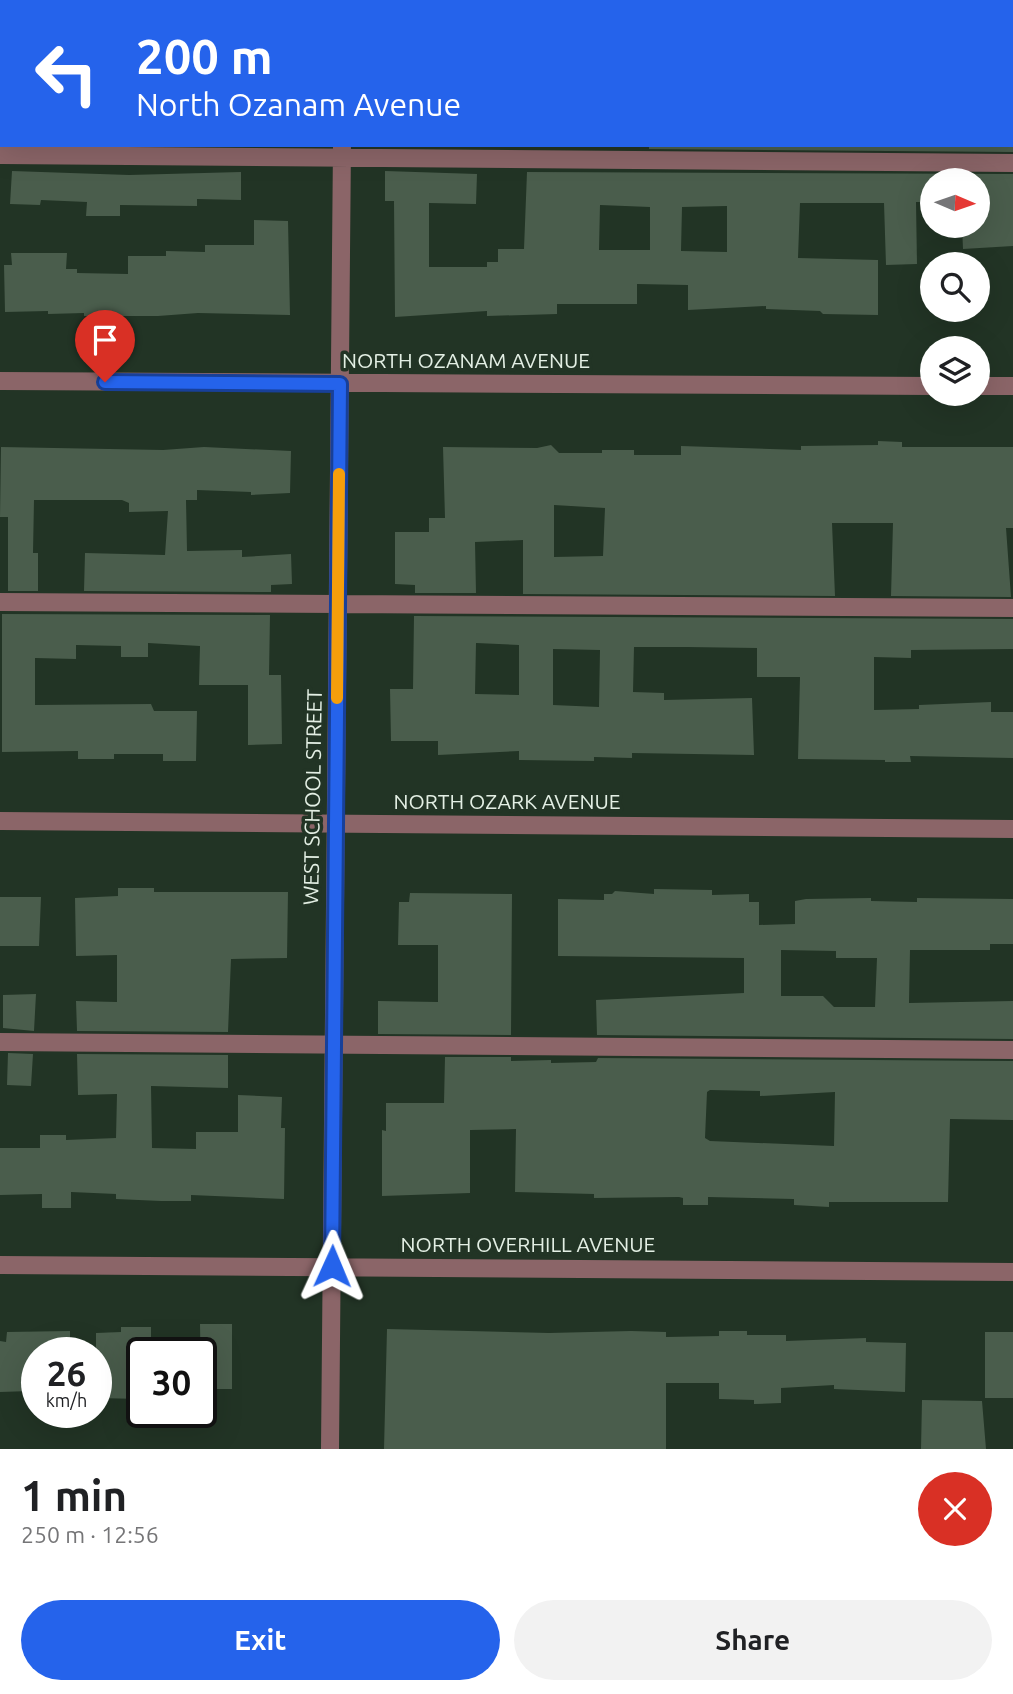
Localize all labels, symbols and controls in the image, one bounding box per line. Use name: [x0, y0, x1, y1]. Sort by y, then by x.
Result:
icon: left: [21, 28, 112, 119]
text: 200 m: [136, 28, 273, 83]
text: North Ozanam Avenue: [136, 86, 461, 122]
north arrow: [920, 168, 990, 238]
map controls: [920, 168, 990, 406]
button: search: [920, 252, 990, 322]
pin: [75, 310, 135, 382]
icon: arrive: [86, 321, 124, 359]
button: layers: [920, 336, 990, 406]
street label: NORTH OZANAM AVENUE: [342, 348, 590, 372]
street label: WEST SCHOOL STREET: [298, 688, 326, 905]
street label: NORTH OZARK AVENUE: [393, 789, 621, 813]
position arrow: [295, 1229, 369, 1303]
street label: NORTH OVERHILL AVENUE: [401, 1232, 655, 1256]
speed limit sign: 30: [126, 1337, 217, 1428]
text: 26: [47, 1353, 86, 1393]
text: km/h: [46, 1390, 87, 1410]
text: 1 min: [21, 1472, 127, 1519]
button: close: [918, 1472, 992, 1546]
text: 250 m · 12:56: [21, 1522, 159, 1547]
button: Exit: [21, 1600, 500, 1680]
button: Share: [514, 1600, 992, 1680]

